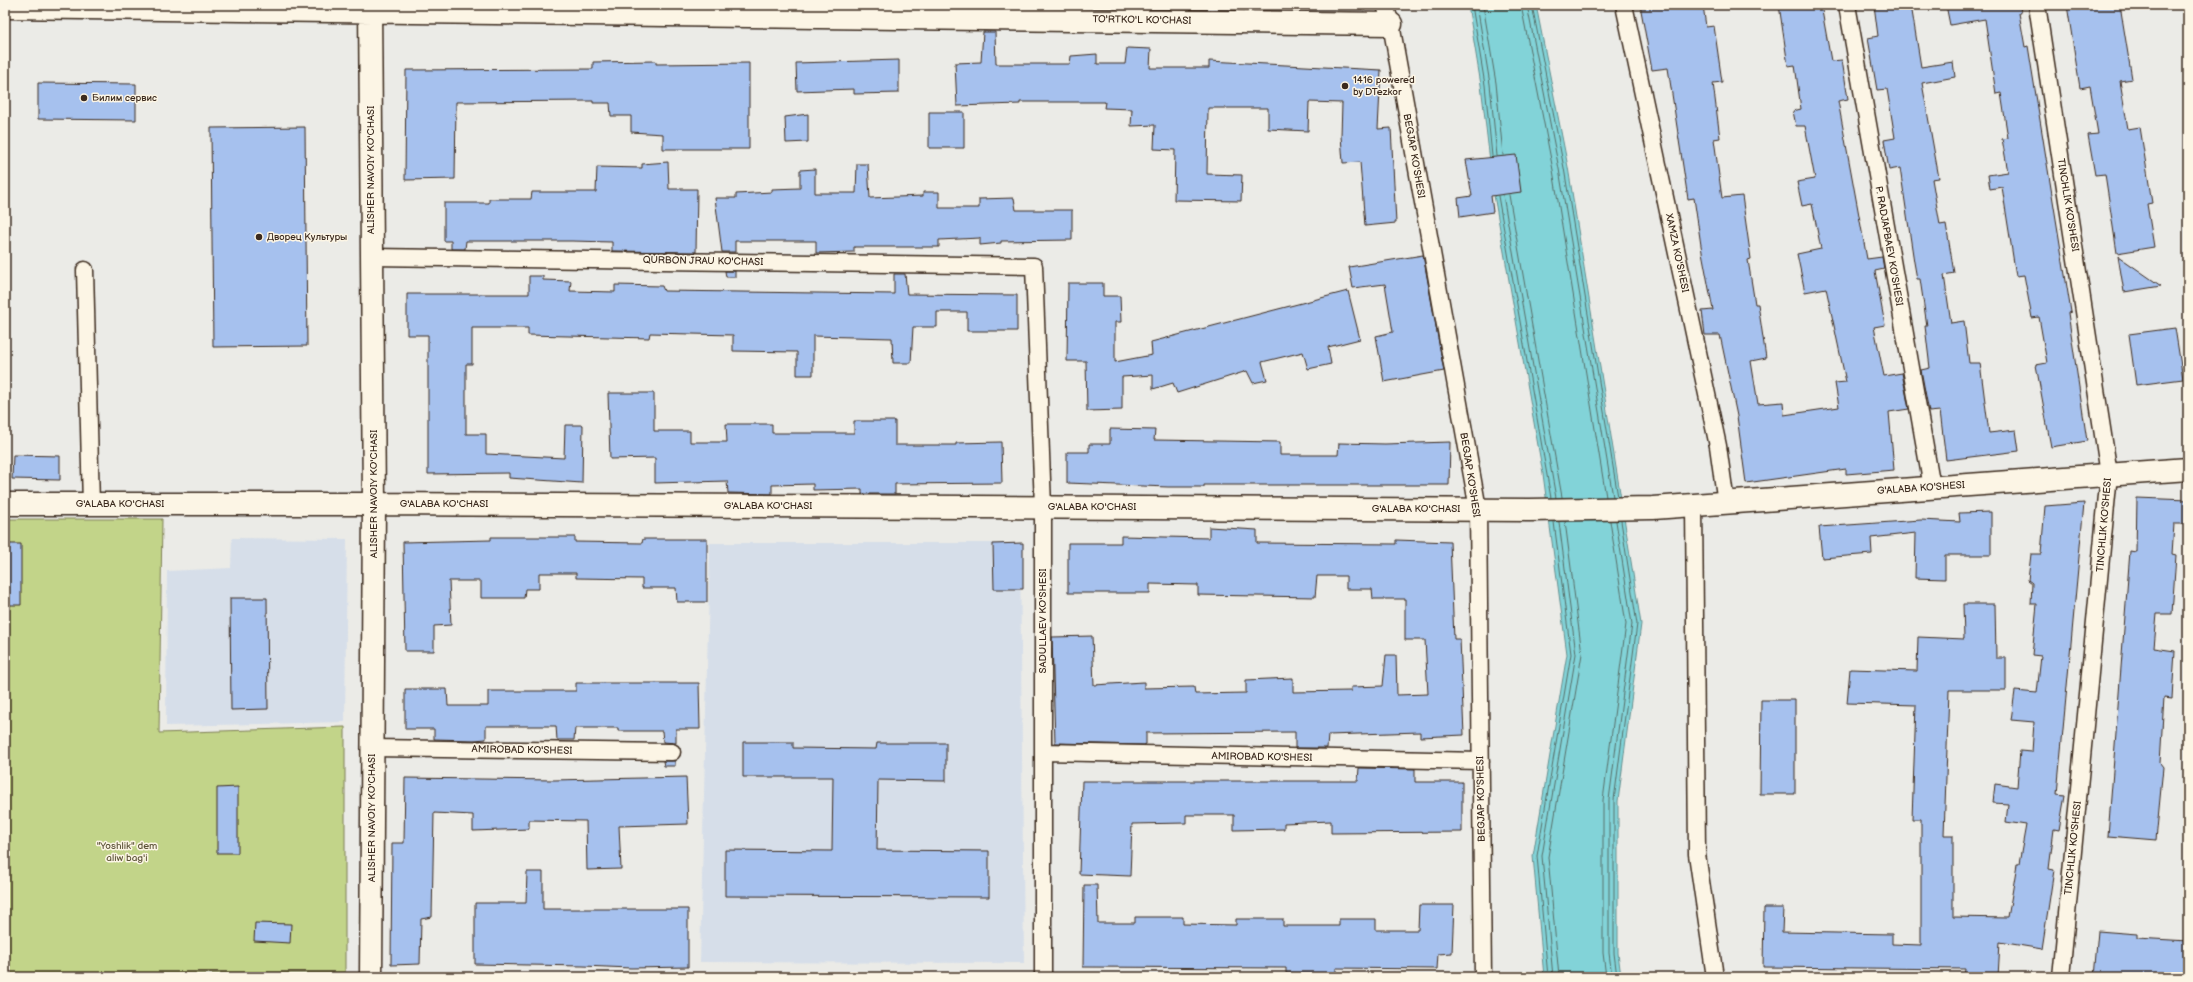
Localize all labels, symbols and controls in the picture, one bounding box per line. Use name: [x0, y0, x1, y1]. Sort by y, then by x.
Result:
street label: TO'RTKO'L KO'CHASI: [1092, 13, 1192, 27]
place label: 1416 powered by DTezkor: [1353, 74, 1415, 98]
marker: 1416 powered by DTezkor: [1340, 81, 1350, 91]
place label: Билим сервис: [92, 92, 157, 104]
marker: Билим сервис: [79, 93, 89, 103]
street label: ALISHER NAVOIY KO'CHASI: [365, 106, 377, 234]
street label: BEGJAP KO'SHESI: [1401, 113, 1427, 199]
street label: TINCHLIK KO'SHESI: [2055, 157, 2081, 253]
street label: P. RADJAPBAEV KO'SHESI: [1873, 185, 1905, 307]
street label: XAMZA KO'SHESI: [1663, 211, 1691, 294]
place label: Дворец Культуры: [267, 231, 347, 243]
marker: Дворец Культуры: [254, 232, 264, 242]
street label: QURBON JRAU KO'CHASI: [643, 254, 763, 268]
street label: ALISHER NAVOIY KO'CHASI: [368, 430, 380, 558]
street label: BEGJAP KO'SHESI: [1457, 432, 1483, 518]
street label: TINCHLIK KO'SHESI: [2094, 477, 2114, 573]
street label: G'ALABA KO'SHESI: [1877, 479, 1965, 497]
street label: G'ALABA KO'CHASI: [76, 498, 164, 510]
street label: G'ALABA KO'CHASI: [400, 498, 488, 510]
street label: G'ALABA KO'CHASI: [724, 500, 812, 512]
street label: G'ALABA KO'CHASI: [1048, 501, 1136, 513]
street label: G'ALABA KO'CHASI: [1372, 503, 1460, 515]
street label: SADULLAEV KO'SHESI: [1037, 568, 1049, 674]
street label: AMIROBAD KO'SHESI: [471, 743, 573, 757]
street label: AMIROBAD KO'SHESI: [1211, 750, 1313, 764]
street label: ALISHER NAVOIY KO'CHASI: [366, 754, 378, 882]
street label: BEGJAP KO'SHESI: [1474, 756, 1488, 842]
street label: TINCHLIK KO'SHESI: [2062, 800, 2084, 896]
park label: "Yoshlik" dem aliw bag'i: [97, 840, 157, 864]

